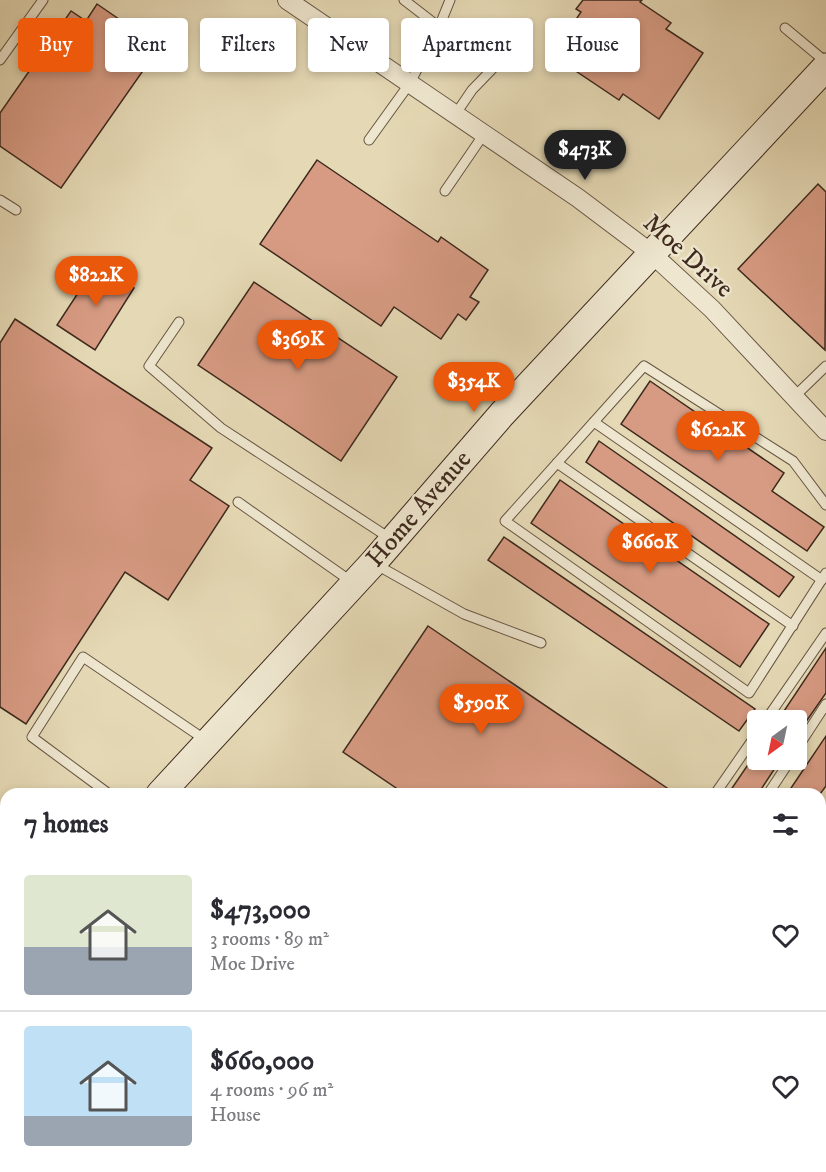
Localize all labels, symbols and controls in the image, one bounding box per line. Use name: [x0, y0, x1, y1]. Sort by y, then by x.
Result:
chip: Buy: [18, 18, 93, 72]
chip: Rent: [105, 18, 188, 72]
chip: Filters: [200, 18, 296, 72]
chip: New: [308, 18, 389, 72]
chip: Apartment: [401, 18, 533, 72]
chip: House: [545, 18, 640, 72]
pin: $473K: [543, 130, 627, 181]
text: $473K: [558, 137, 612, 162]
street label: Moe Drive: [636, 207, 740, 305]
pin: $822K: [54, 256, 138, 307]
text: $822K: [69, 263, 123, 288]
pin: $369K: [256, 320, 340, 371]
text: $369K: [272, 327, 324, 352]
pin: $354K: [432, 362, 516, 413]
text: $354K: [448, 369, 500, 394]
pin: $622K: [676, 411, 760, 462]
text: $622K: [690, 418, 746, 443]
street label: Home Avenue: [359, 444, 479, 574]
pin: $660K: [608, 523, 692, 574]
text: $660K: [622, 530, 678, 555]
pin: $590K: [439, 684, 523, 735]
text: $590K: [453, 691, 509, 716]
north arrow: [747, 710, 807, 770]
map controls: [747, 710, 807, 770]
text: 7 homes: [24, 808, 108, 841]
icon: filters: [769, 808, 802, 841]
text: $473,000: [210, 894, 311, 927]
icon: home: [72, 899, 144, 971]
icon: heart: [769, 919, 802, 952]
text: 3 rooms · 89 m²: [210, 927, 329, 952]
text: Moe Drive: [210, 952, 295, 977]
text: $660,000: [210, 1045, 314, 1078]
icon: home: [72, 1050, 144, 1122]
icon: heart: [769, 1070, 802, 1103]
text: 4 rooms · 96 m²: [210, 1078, 333, 1103]
text: House: [210, 1103, 261, 1128]

